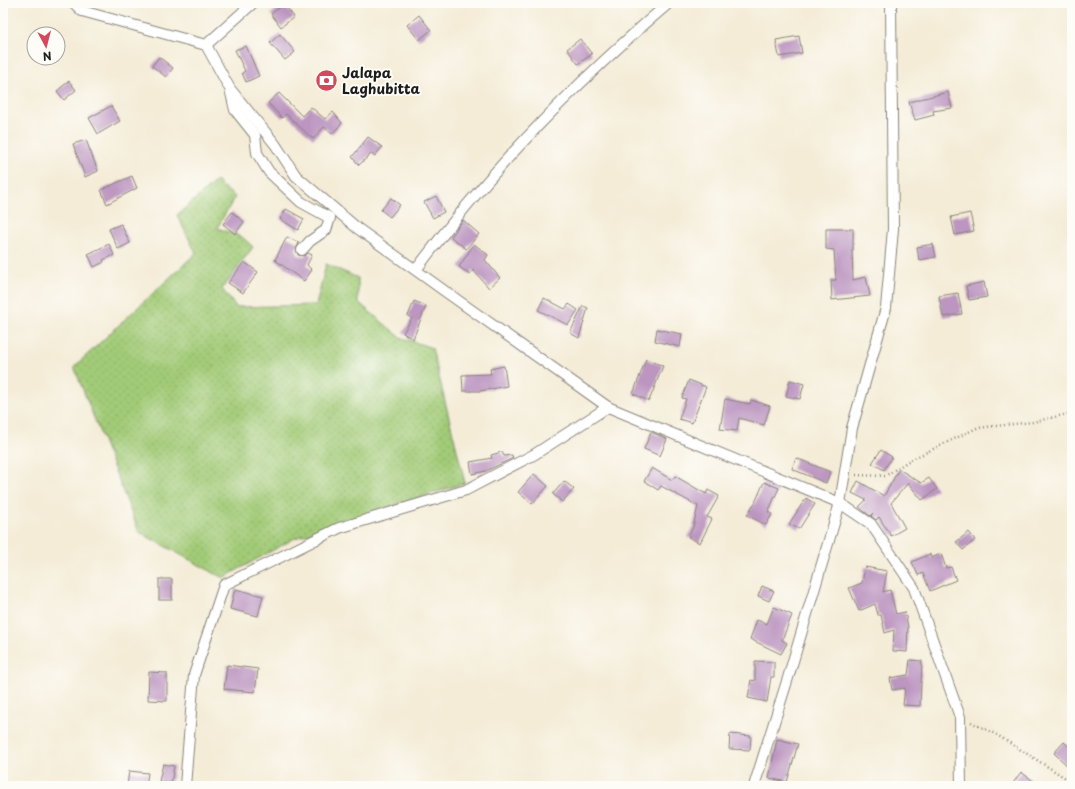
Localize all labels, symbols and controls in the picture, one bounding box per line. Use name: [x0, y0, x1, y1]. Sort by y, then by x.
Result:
north arrow: [26, 26, 66, 66]
text: N: [42, 47, 53, 65]
place label: Jalapa Laghubitta: [342, 62, 421, 99]
bank icon: Jalapa Laghubitta: [314, 68, 340, 94]

